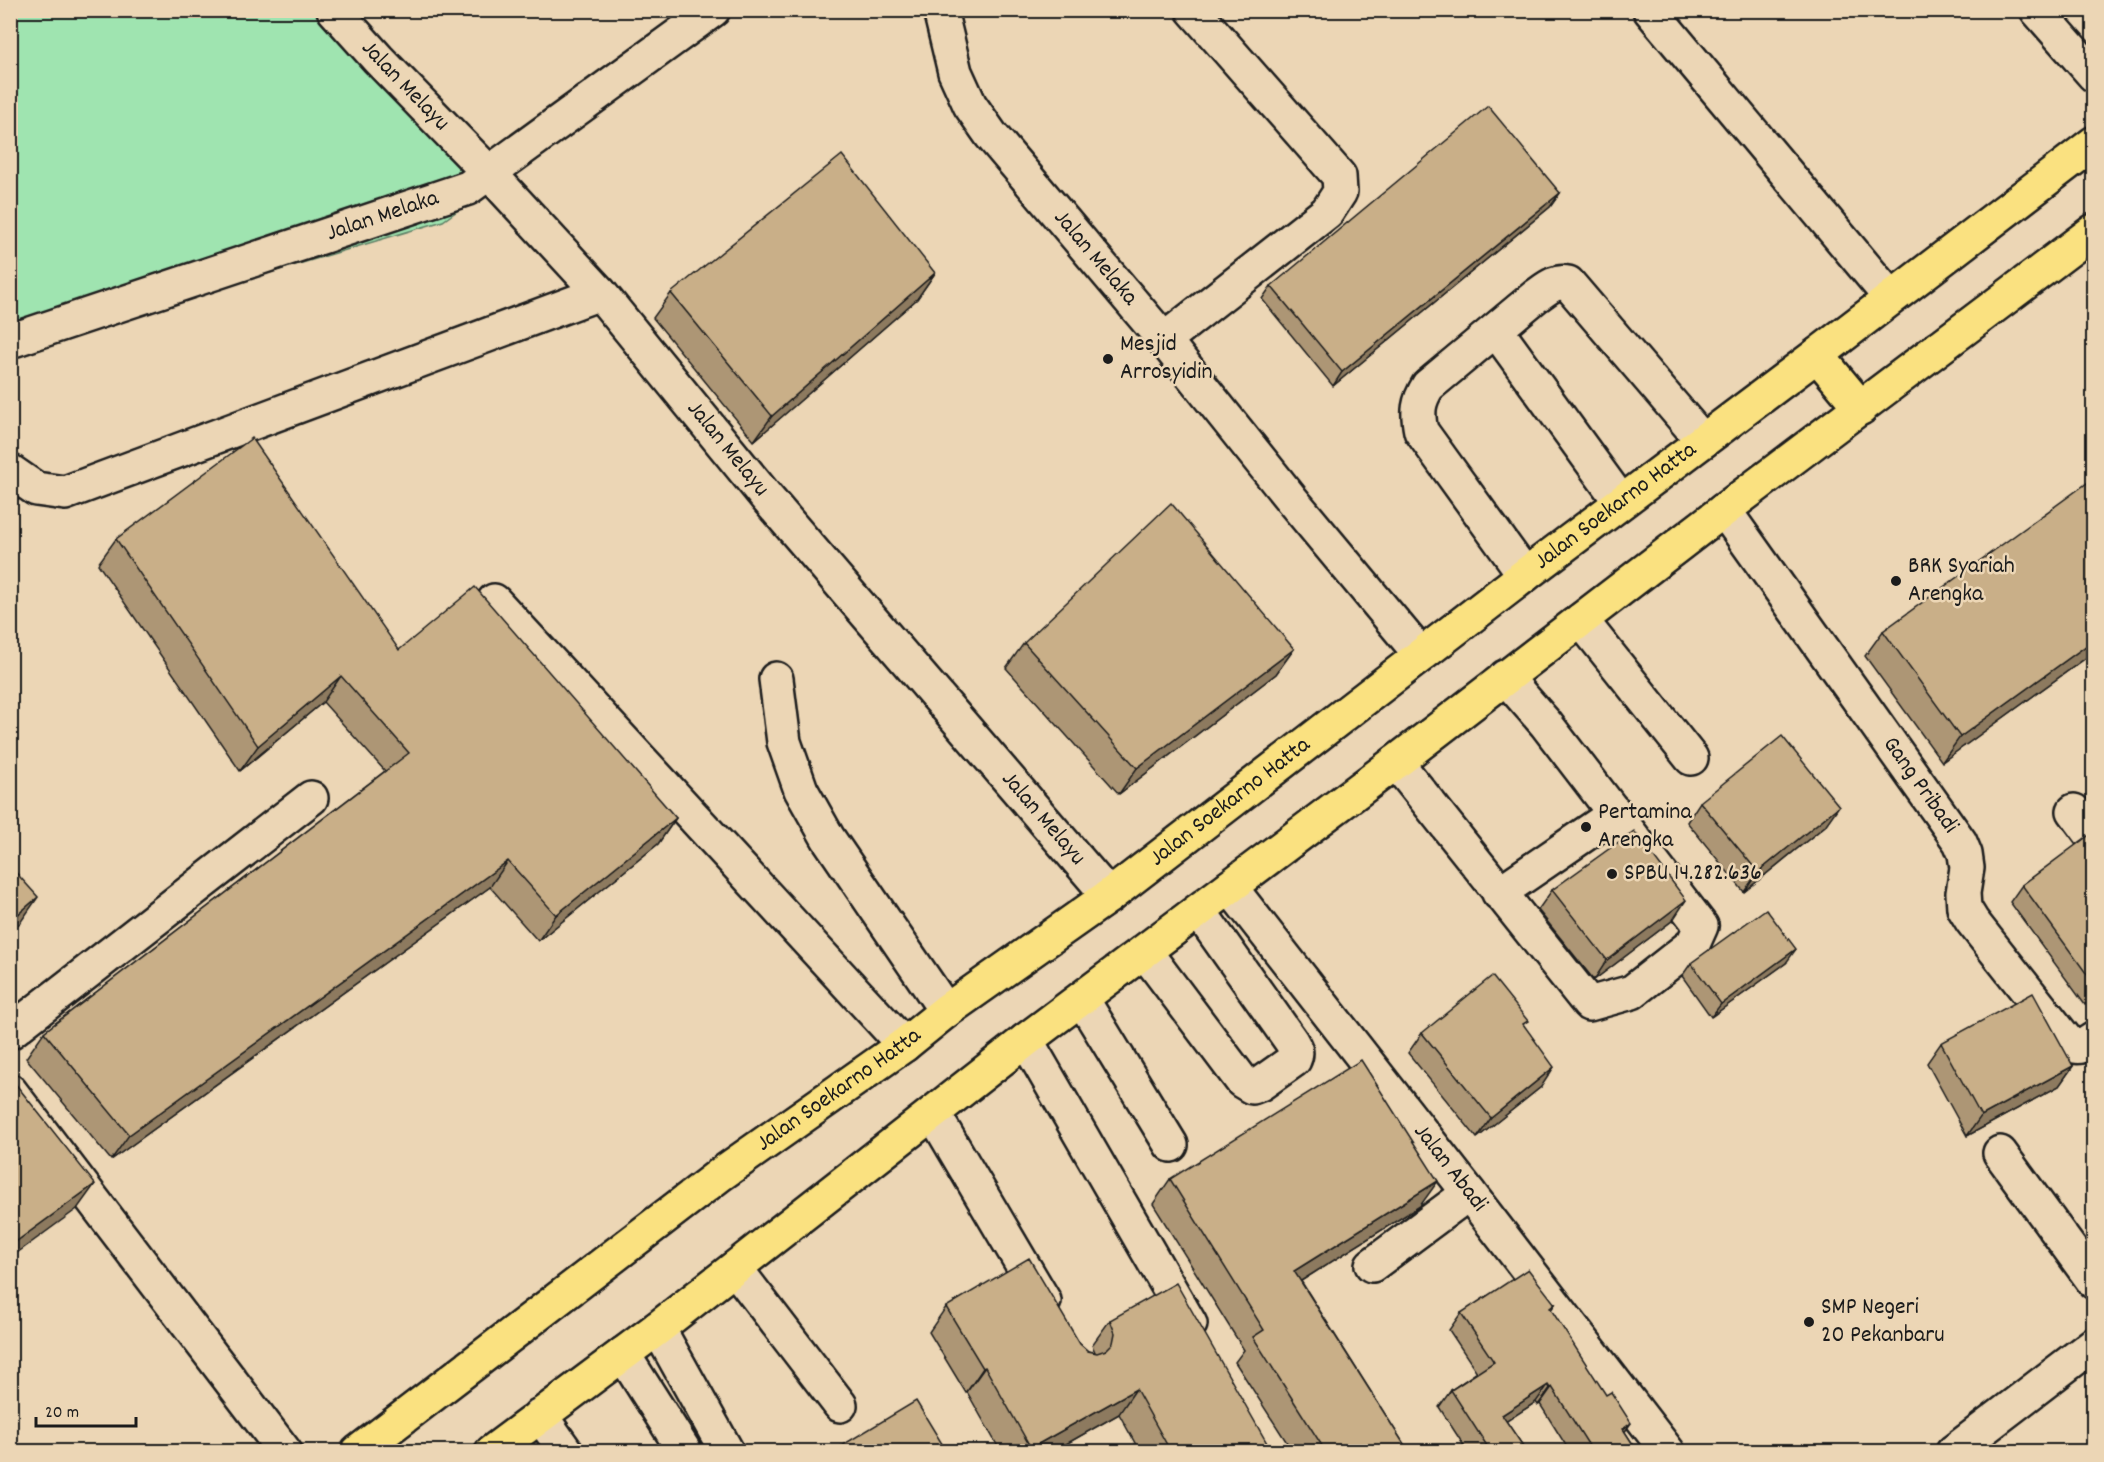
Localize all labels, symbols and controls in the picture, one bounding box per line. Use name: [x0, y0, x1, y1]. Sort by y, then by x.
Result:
street label: Jalan Melayu: [352, 33, 457, 139]
street label: Jalan Melaka: [322, 182, 444, 251]
street label: Jalan Melaka: [1045, 203, 1146, 314]
place label: Mesjid Arrosyidin: [1120, 328, 1213, 390]
marker: Mesjid Arrosyidin: [1101, 352, 1115, 366]
street label: Jalan Melayu: [678, 394, 777, 505]
street label: Jalan Soekarno Hatta: [1528, 434, 1705, 579]
place label: BRK Syariah Arengka: [1908, 550, 2015, 612]
marker: BRK Syariah Arengka: [1889, 574, 1903, 588]
street label: Jalan Soekarno Hatta: [1143, 729, 1319, 875]
street label: Gang Pribadi: [1874, 730, 1966, 841]
street label: Jalan Melayu: [992, 764, 1093, 874]
place label: Pertamina Arengka: [1598, 796, 1692, 858]
marker: Pertamina Arengka: [1579, 820, 1593, 834]
place label: SPBU 14.282.636: [1624, 857, 1762, 891]
marker: SPBU 14.282.636: [1605, 867, 1619, 881]
street label: Jalan Soekarno Hatta: [750, 1020, 930, 1161]
street label: Jalan Abadi: [1404, 1117, 1495, 1220]
place label: SMP Negeri 20 Pekanbaru: [1821, 1291, 1945, 1353]
marker: SMP Negeri 20 Pekanbaru: [1802, 1315, 1816, 1329]
scale bar: [36, 1390, 136, 1428]
text: 20 m: [45, 1401, 79, 1426]

